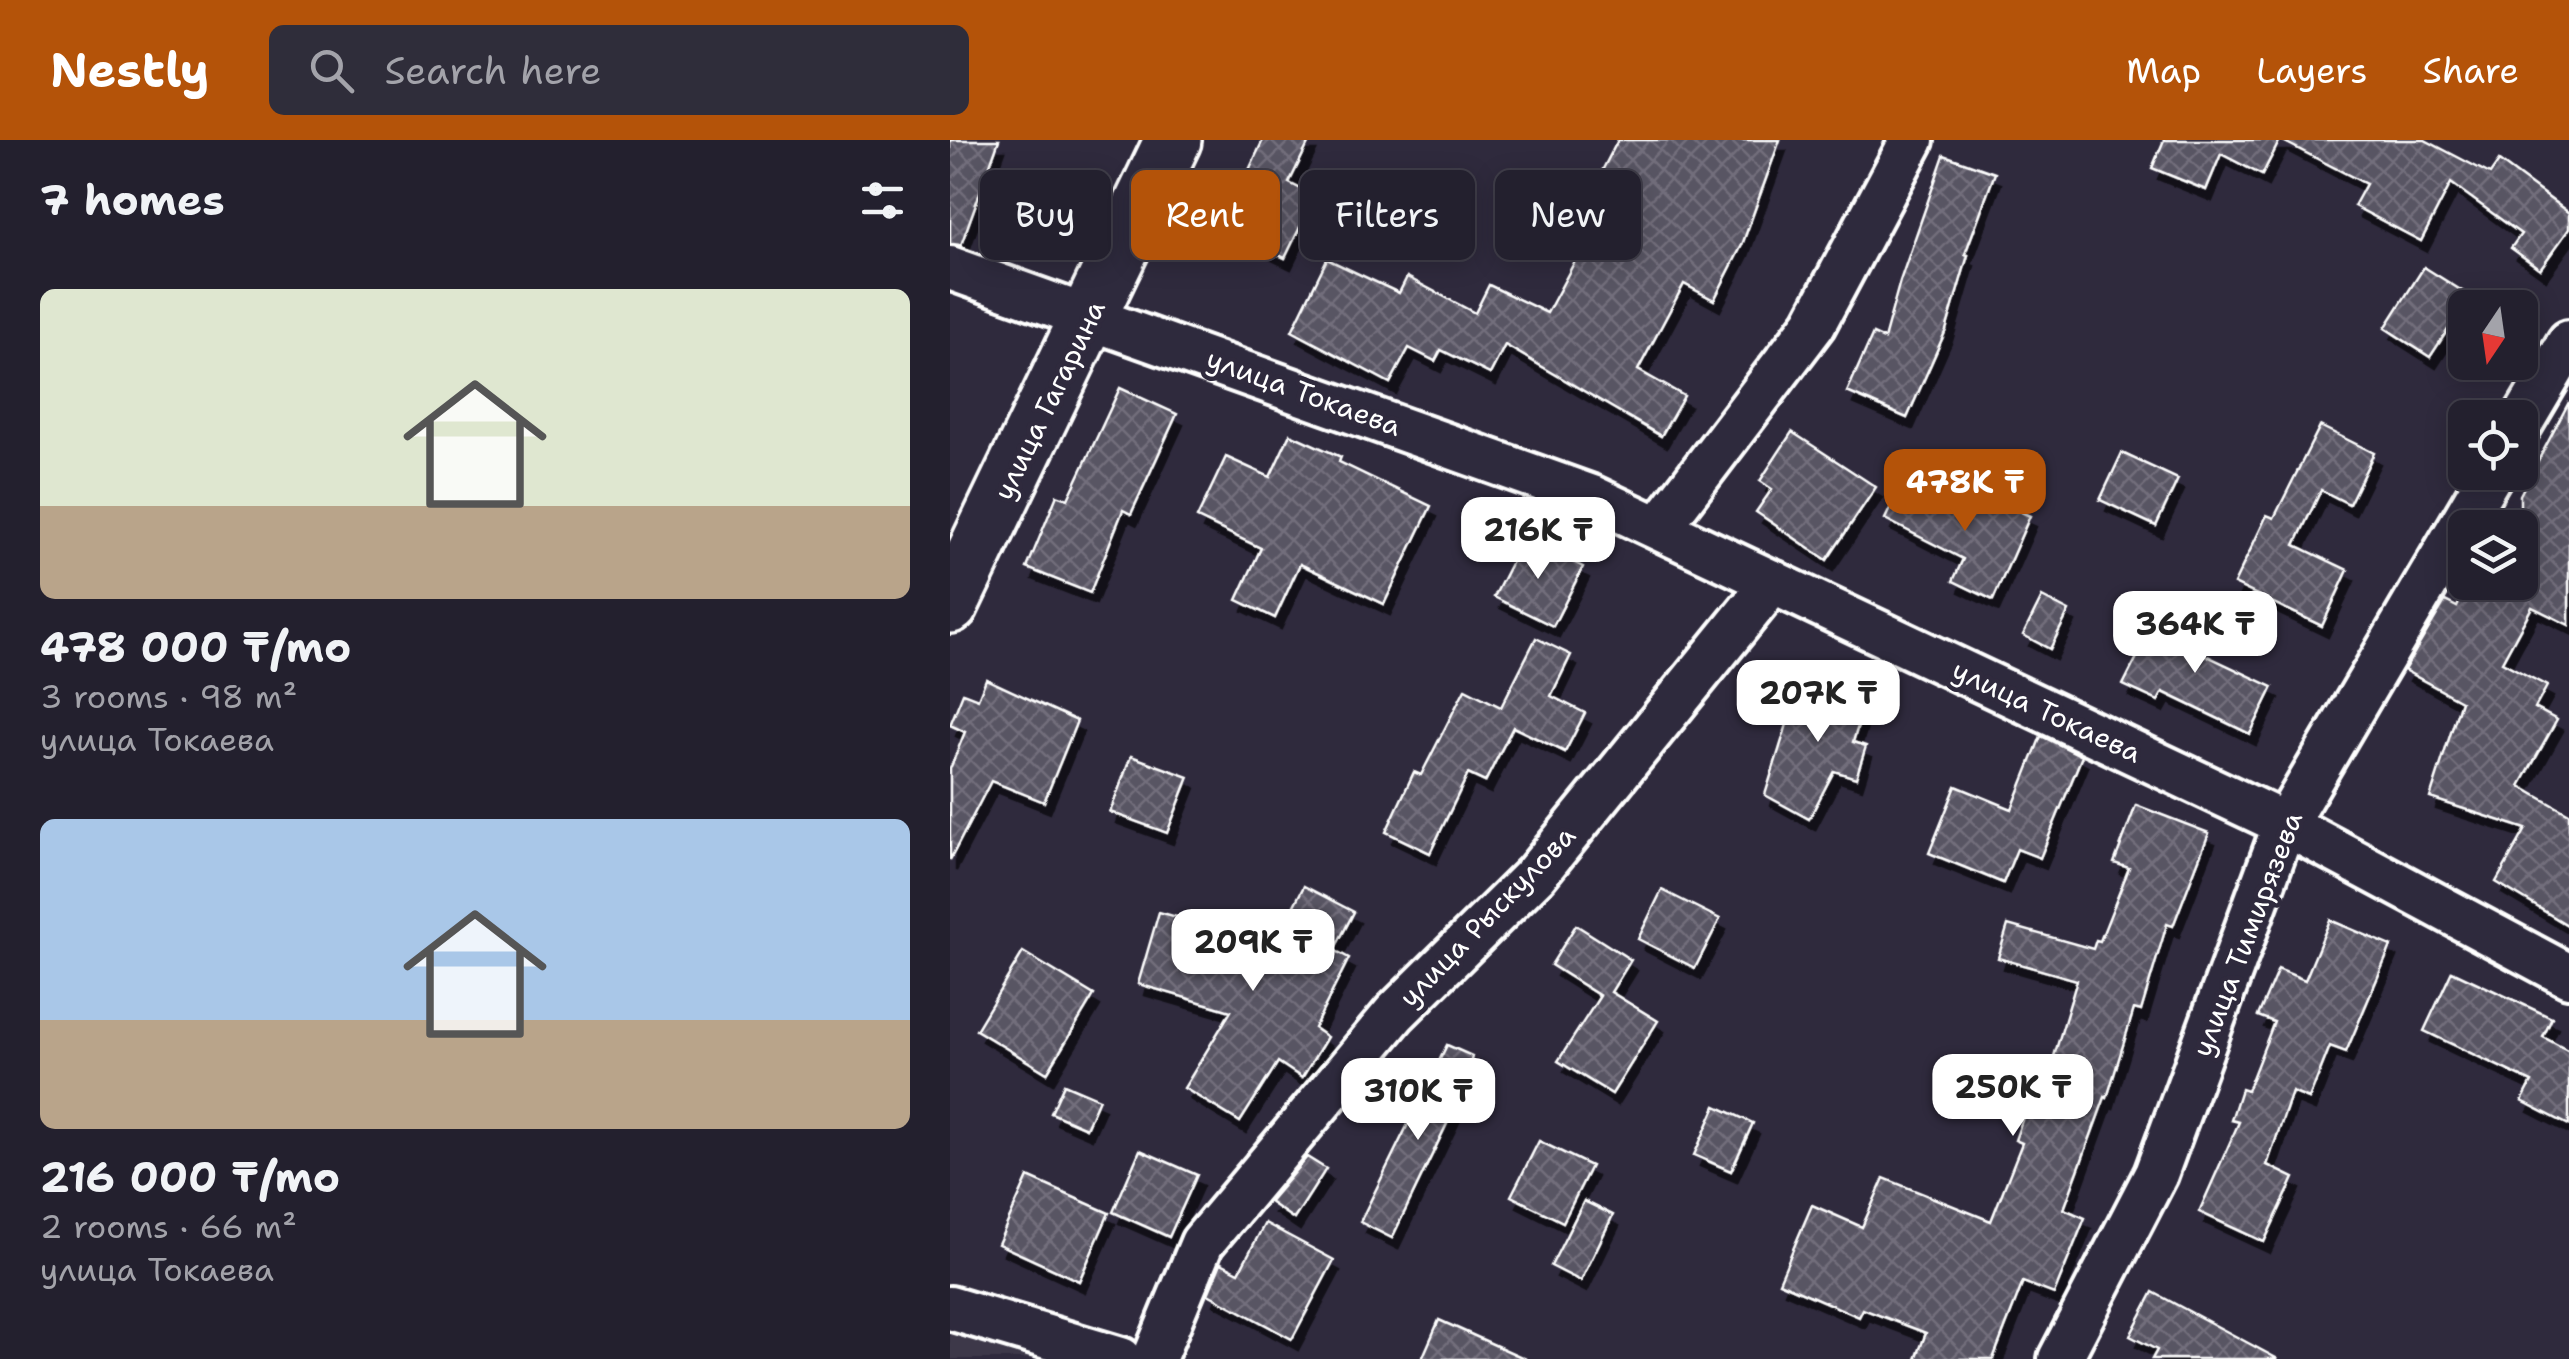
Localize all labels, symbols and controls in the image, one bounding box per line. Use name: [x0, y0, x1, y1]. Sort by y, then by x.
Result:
search box: [269, 25, 969, 115]
text: Nestly: [50, 38, 209, 102]
icon: search: [304, 43, 359, 98]
text: Search here: [384, 45, 602, 96]
text: Map: [2126, 47, 2201, 94]
text: Layers: [2256, 47, 2368, 94]
text: Share: [2423, 47, 2519, 94]
chip: Buy: [980, 170, 1111, 260]
chip: Rent: [1131, 170, 1280, 260]
chip: Filters: [1300, 170, 1475, 260]
chip: New: [1495, 170, 1641, 260]
text: 7 homes: [40, 172, 225, 228]
icon: filters: [855, 173, 910, 228]
north arrow: [2448, 290, 2538, 380]
map controls: [2448, 290, 2538, 600]
street label: улица Гагарина: [984, 294, 1114, 506]
street label: улица Токаева: [1201, 339, 1407, 445]
icon: home: [385, 354, 565, 534]
button: locate: [2448, 400, 2538, 490]
pin: 478K ₸: [1884, 449, 2046, 534]
text: 478K ₸: [1906, 460, 2024, 503]
pin: 216K ₸: [1457, 497, 1619, 582]
text: 216K ₸: [1483, 508, 1593, 551]
button: layers: [2448, 510, 2538, 600]
pin: 364K ₸: [2114, 591, 2276, 676]
text: 364K ₸: [2135, 602, 2255, 645]
text: 478 000 ₸/mo: [40, 619, 351, 675]
street label: улица Токаева: [1946, 651, 2148, 771]
pin: 207K ₸: [1737, 660, 1899, 745]
text: 207K ₸: [1759, 671, 1877, 714]
text: 3 rooms · 98 m²: [40, 675, 297, 718]
text: улица Токаева: [40, 718, 274, 761]
street label: улица Тимирязева: [2183, 806, 2311, 1062]
street label: улица Рыскулова: [1390, 817, 1584, 1015]
icon: home: [385, 884, 565, 1064]
pin: 209K ₸: [1172, 909, 1334, 994]
text: 209K ₸: [1193, 920, 1313, 963]
pin: 250K ₸: [1932, 1054, 2094, 1139]
pin: 310K ₸: [1337, 1058, 1499, 1143]
text: 250K ₸: [1954, 1065, 2072, 1108]
text: 310K ₸: [1363, 1069, 1473, 1112]
text: 216 000 ₸/mo: [40, 1149, 340, 1205]
text: 2 rooms · 66 m²: [40, 1205, 297, 1248]
text: улица Токаева: [40, 1248, 274, 1291]

